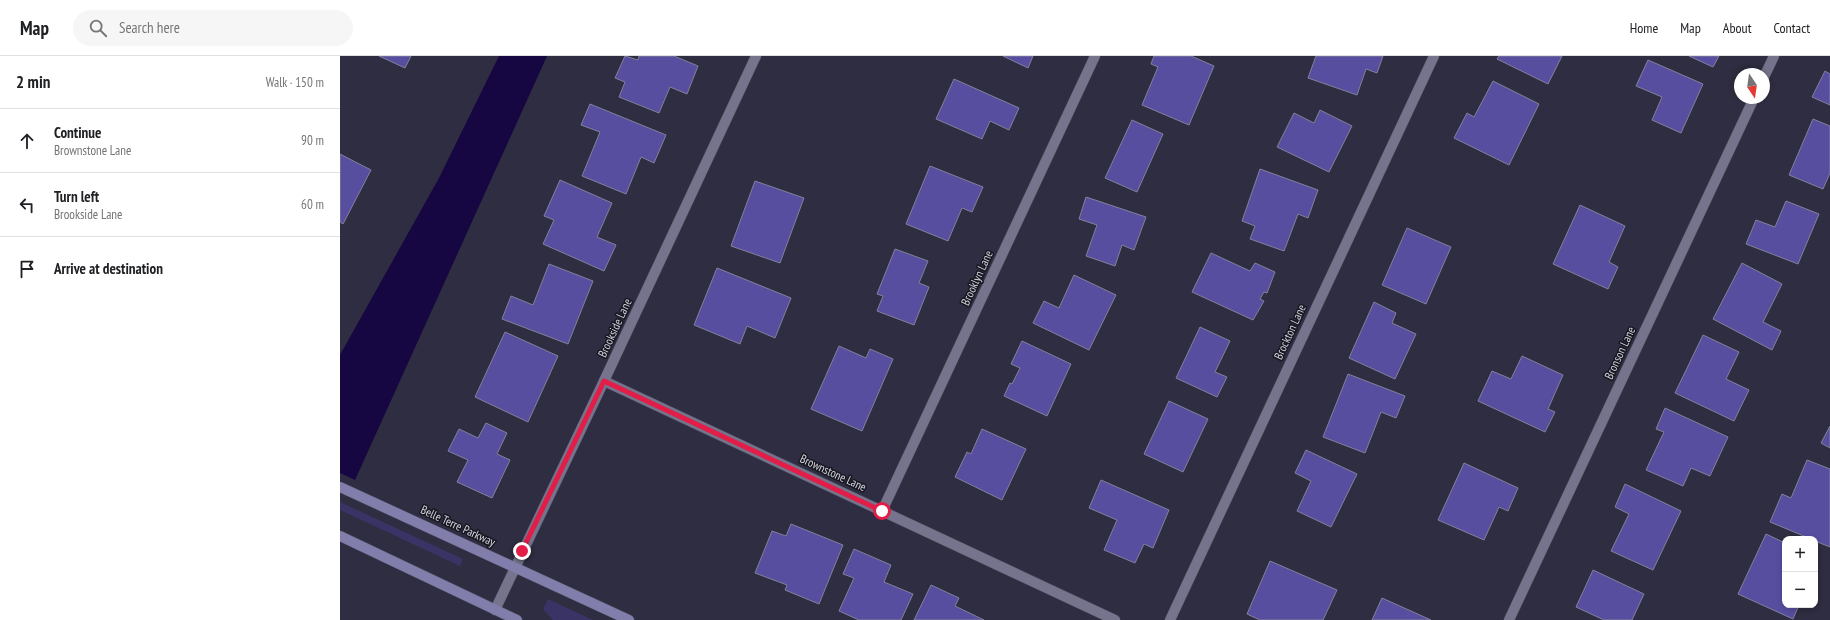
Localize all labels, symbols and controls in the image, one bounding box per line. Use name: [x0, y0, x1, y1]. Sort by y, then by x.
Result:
search box: [73, 10, 353, 46]
text: Map: [20, 16, 49, 40]
icon: search: [87, 17, 109, 39]
text: Search here: [119, 18, 180, 37]
text: Home: [1630, 19, 1658, 37]
text: Map: [1680, 19, 1701, 37]
text: About: [1723, 19, 1752, 37]
text: Contact: [1774, 19, 1810, 37]
north arrow: [1734, 68, 1770, 104]
text: 2 min: [16, 71, 50, 93]
text: Walk · 150 m: [266, 74, 324, 91]
text: Continue: [54, 123, 101, 142]
icon: ahead: [16, 130, 38, 152]
text: 90 m: [301, 132, 324, 149]
text: Brownstone Lane: [54, 142, 131, 159]
text: Turn left: [54, 187, 99, 206]
icon: left: [16, 194, 38, 216]
text: 60 m: [301, 196, 324, 213]
text: Brookside Lane: [54, 206, 122, 223]
street label: Brooklyn Lane: [957, 248, 996, 308]
icon: arrive: [16, 258, 38, 280]
text: Arrive at destination: [54, 259, 163, 278]
street label: Brookside Lane: [594, 296, 635, 360]
street label: Brockton Lane: [1270, 302, 1309, 362]
street label: Bronson Lane: [1601, 324, 1638, 381]
street label: Brownstone Lane: [798, 451, 869, 494]
street label: Belle Terre Parkway: [418, 502, 498, 550]
route start: [873, 502, 891, 520]
map controls: [1782, 536, 1818, 608]
button: +: [1782, 536, 1818, 572]
route end: [513, 542, 531, 560]
button: −: [1782, 572, 1818, 608]

